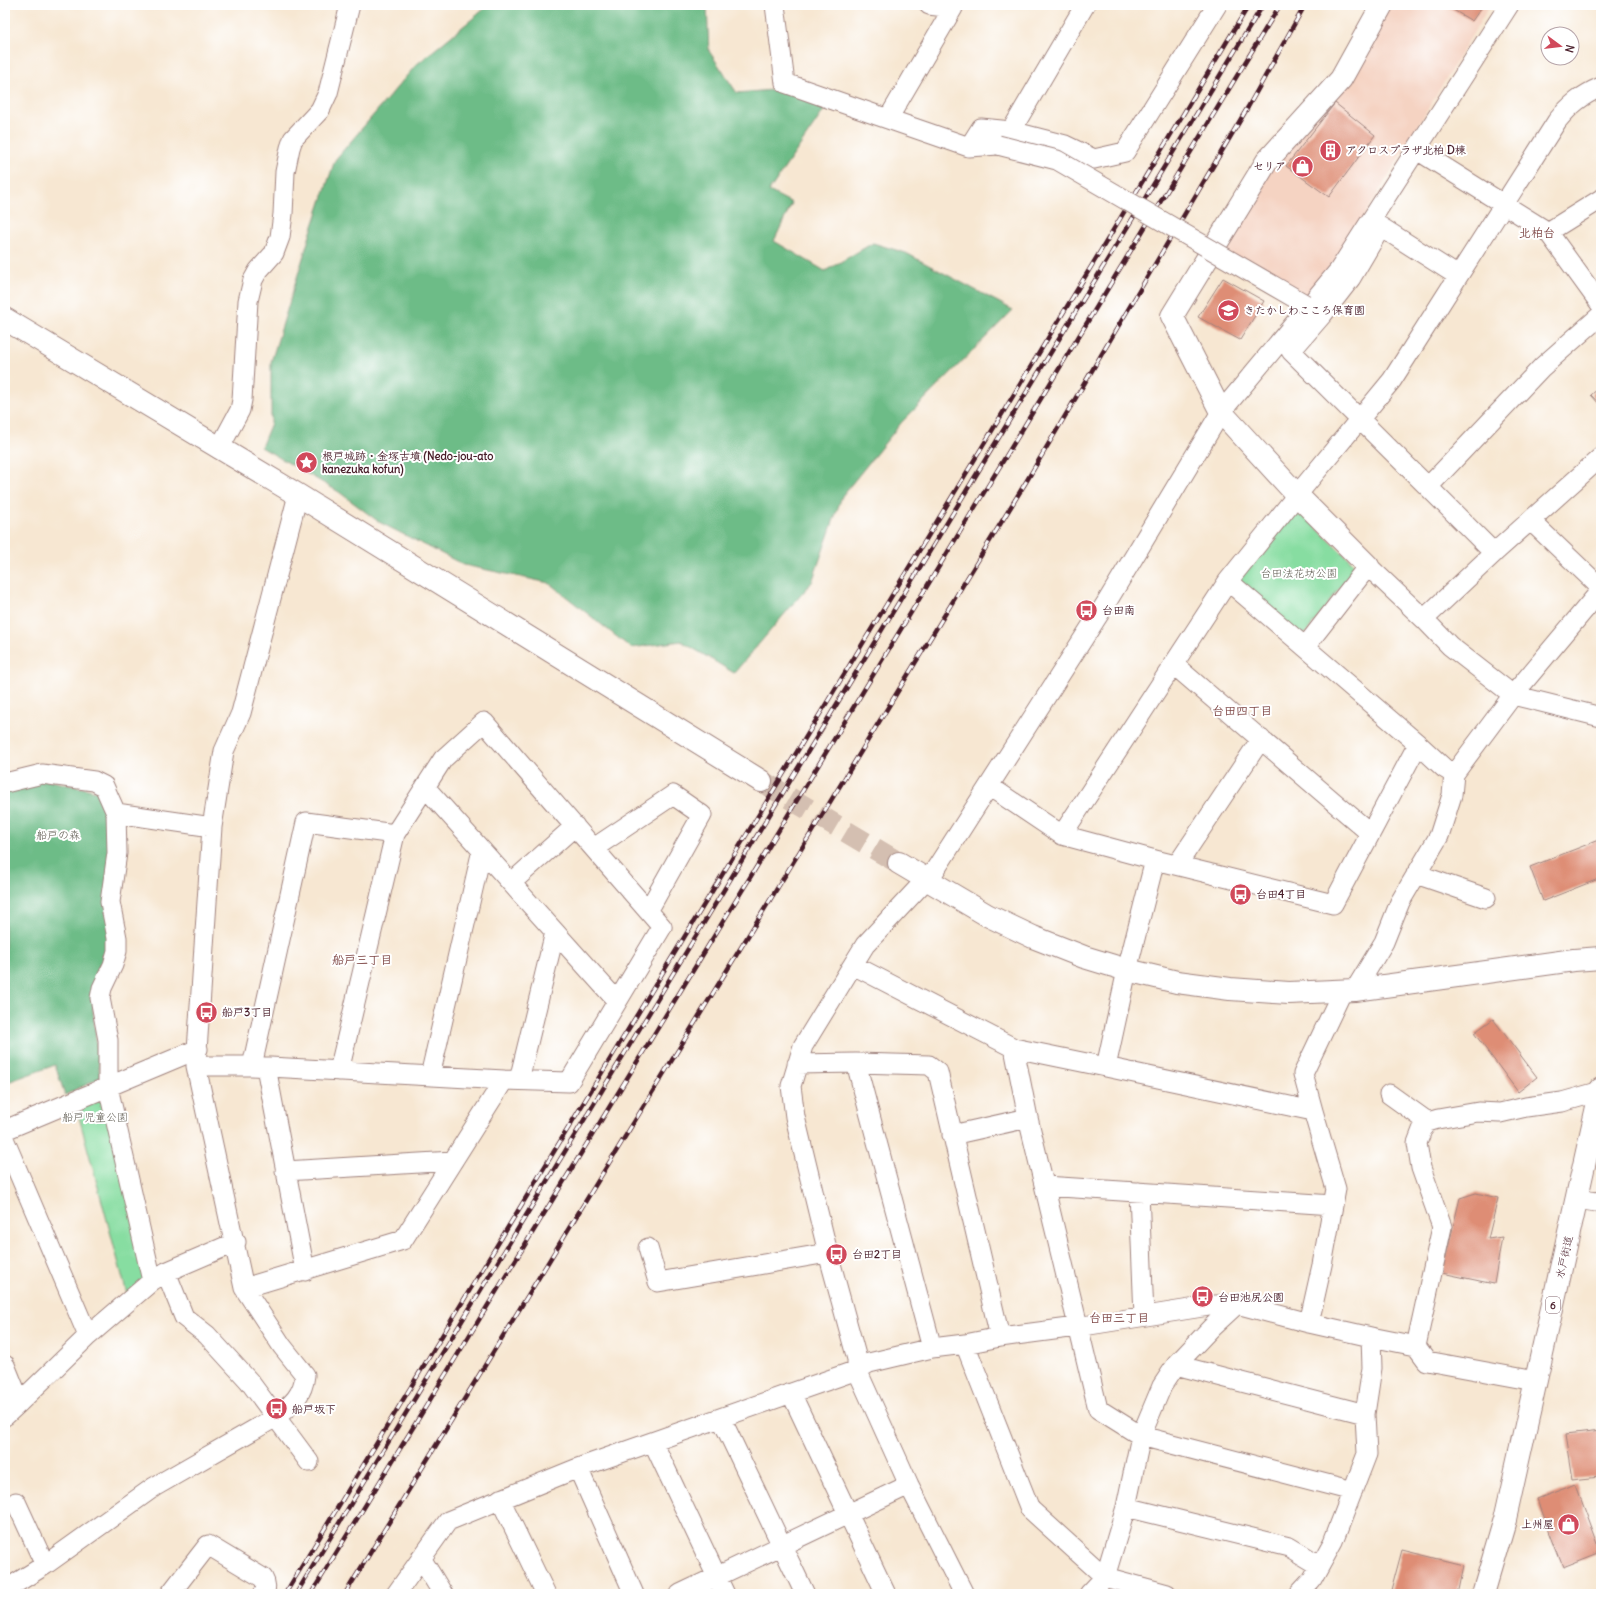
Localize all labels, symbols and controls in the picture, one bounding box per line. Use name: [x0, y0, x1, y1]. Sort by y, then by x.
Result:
north arrow: [1540, 26, 1580, 66]
text: N: [1562, 43, 1577, 54]
building icon: アクロスプラザ北柏 D棟: [1318, 137, 1344, 163]
place label: アクロスプラザ北柏 D棟: [1346, 143, 1467, 157]
shop icon: セリア: [1289, 153, 1315, 179]
place label: セリア: [1253, 159, 1286, 173]
district label: 北柏台: [1519, 225, 1555, 240]
school or university icon: きたかしわこころ保育園: [1215, 297, 1241, 323]
place label: きたかしわこころ保育園: [1244, 303, 1365, 317]
place icon: 根戸城跡・金塚古墳 (Nedo-jou-ato kanezuka kofun): [293, 449, 319, 475]
place label: 根戸城跡・金塚古墳 (Nedo-jou-ato kanezuka kofun): [322, 449, 494, 477]
park label: 台田法花坊公園: [1261, 566, 1338, 580]
bus stop icon: 台田南: [1074, 597, 1100, 623]
place label: 台田南: [1102, 603, 1135, 617]
district label: 台田四丁目: [1212, 703, 1272, 718]
park label: 船戸の森: [36, 828, 80, 842]
bus stop icon: 台田4丁目: [1227, 881, 1253, 907]
place label: 台田4丁目: [1256, 887, 1306, 901]
district label: 船戸三丁目: [332, 952, 392, 967]
bus stop icon: 船戸3丁目: [194, 999, 220, 1025]
place label: 船戸3丁目: [222, 1005, 272, 1019]
park label: 船戸児童公園: [62, 1110, 128, 1124]
street label: 水戸街道: [1552, 1234, 1576, 1280]
bus stop icon: 台田2丁目: [823, 1241, 849, 1267]
place label: 台田2丁目: [852, 1247, 902, 1261]
bus stop icon: 台田池尻公園: [1190, 1284, 1216, 1310]
place label: 台田池尻公園: [1218, 1290, 1284, 1304]
road number: 6: [1546, 1297, 1560, 1313]
district label: 台田三丁目: [1089, 1310, 1149, 1325]
bus stop icon: 船戸坂下: [264, 1396, 290, 1422]
place label: 船戸坂下: [292, 1402, 336, 1416]
shop icon: 上州屋: [1556, 1511, 1582, 1537]
place label: 上州屋: [1521, 1517, 1554, 1531]

